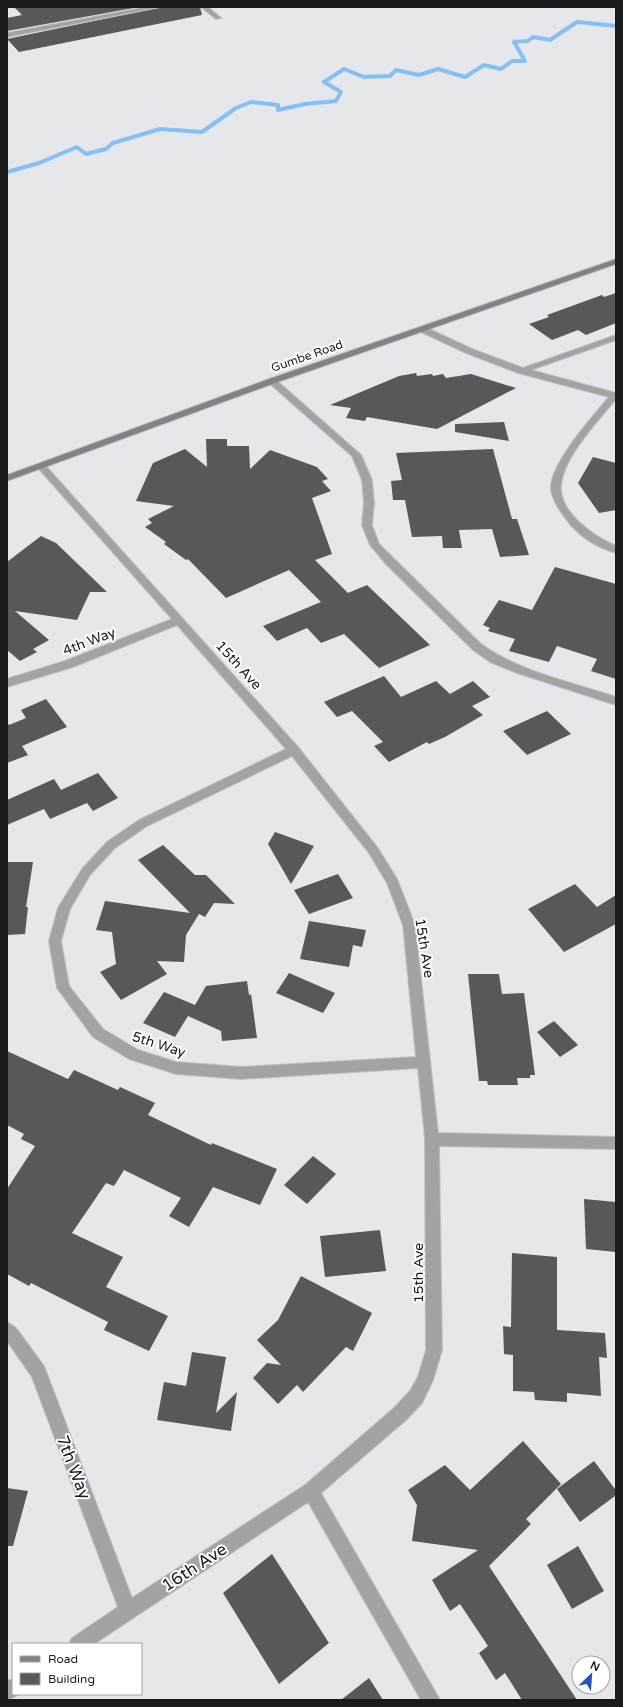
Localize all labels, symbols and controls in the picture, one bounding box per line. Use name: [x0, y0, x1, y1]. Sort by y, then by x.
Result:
street label: Gumbe Road: [269, 337, 345, 375]
street label: 4th Way: [60, 623, 118, 659]
street label: 15th Ave: [212, 637, 265, 693]
street label: 15th Ave: [411, 917, 438, 979]
street label: 5th Way: [130, 1028, 188, 1061]
street label: 15th Ave: [410, 1243, 427, 1303]
street label: 7th Way: [52, 1432, 95, 1502]
street label: 16th Ave: [158, 1539, 231, 1596]
legend: [12, 1643, 142, 1695]
text: Road: [48, 1652, 78, 1666]
north arrow: [571, 1655, 611, 1695]
text: N: [588, 1659, 602, 1674]
text: Building: [48, 1672, 95, 1686]

